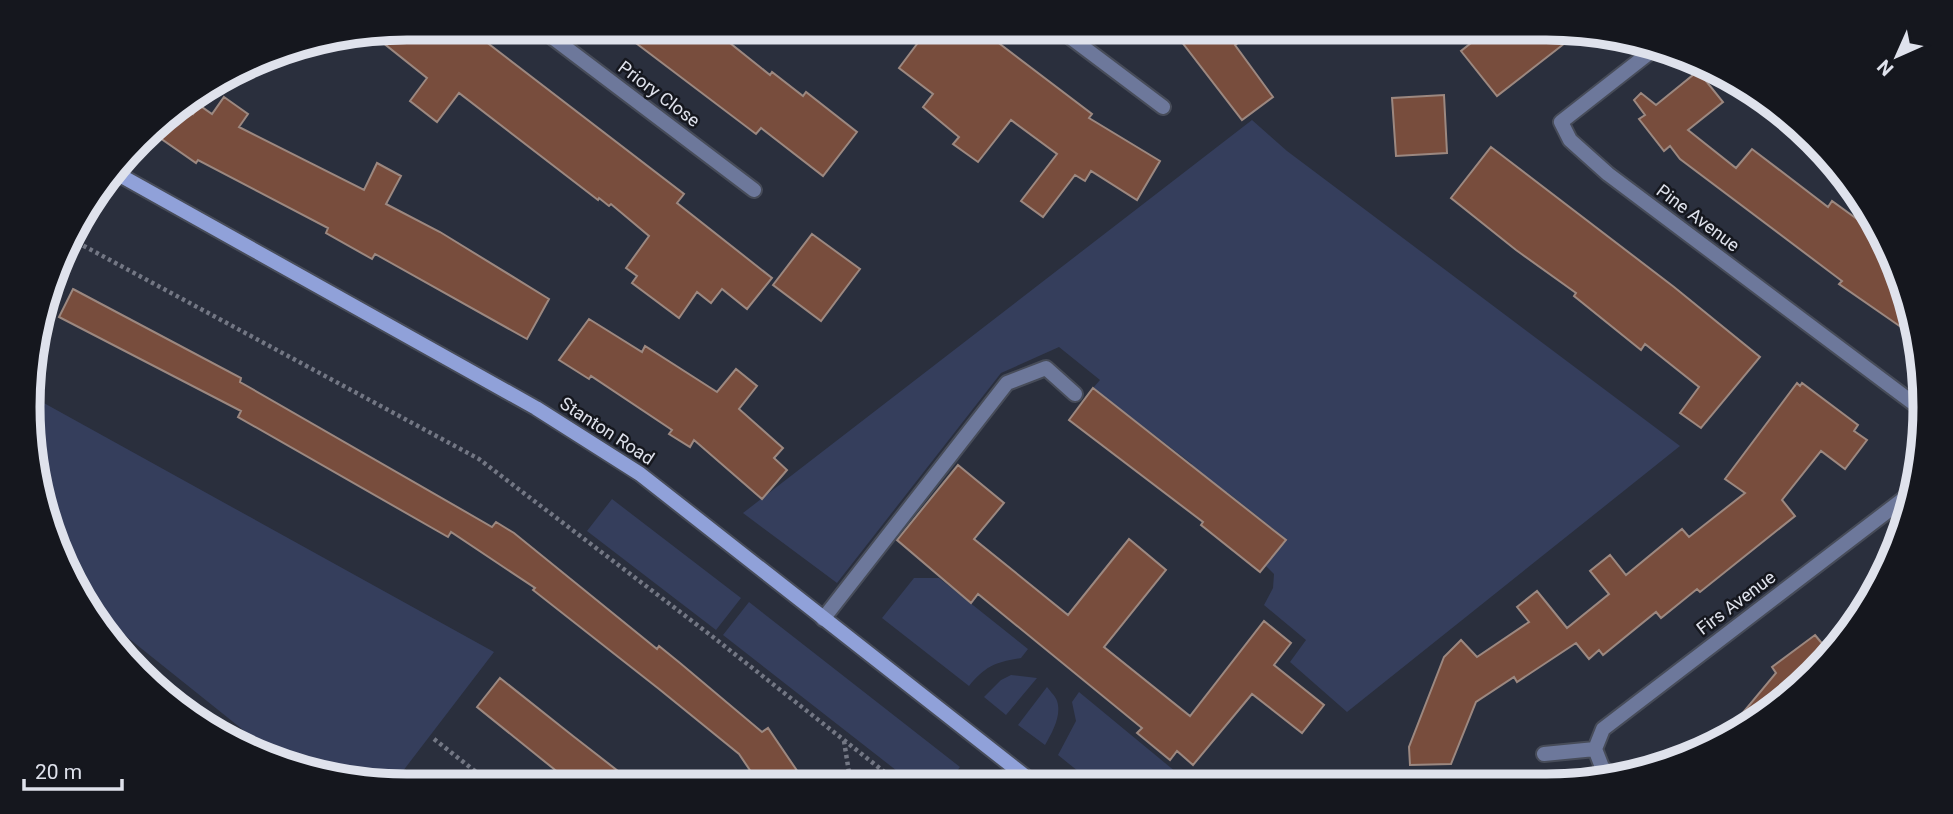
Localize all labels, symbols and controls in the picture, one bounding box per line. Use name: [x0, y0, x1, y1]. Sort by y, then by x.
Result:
north arrow: [1862, 21, 1932, 91]
text: N: [1872, 55, 1898, 81]
street label: Priory Close: [614, 56, 704, 131]
street label: Pine Avenue: [1653, 180, 1744, 256]
street label: Stanton Road: [556, 392, 658, 469]
street label: Firs Avenue: [1692, 566, 1779, 639]
scale bar: [24, 748, 122, 792]
text: 20 m: [35, 760, 82, 784]

